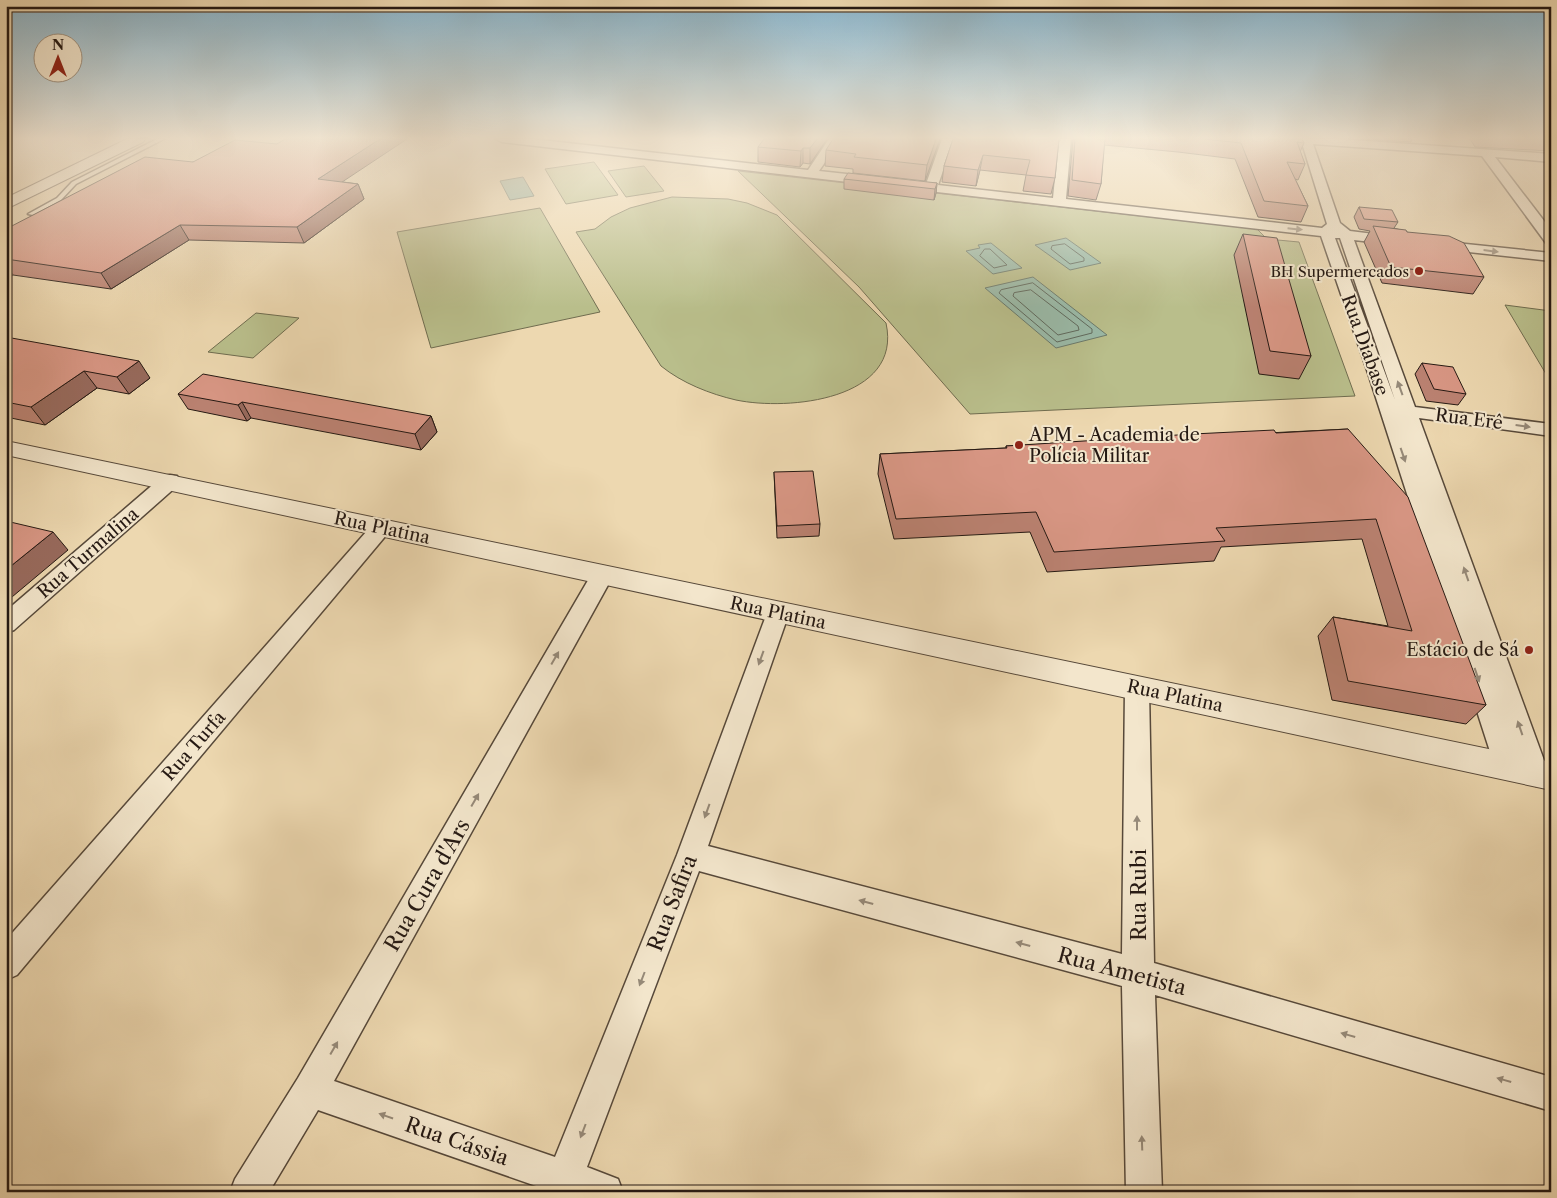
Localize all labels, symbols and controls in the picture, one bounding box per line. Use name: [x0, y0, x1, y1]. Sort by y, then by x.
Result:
north arrow: [32, 32, 82, 82]
text: N: [52, 36, 64, 54]
one-way arrow: [1287, 225, 1303, 233]
one-way arrow: [1483, 247, 1499, 255]
place label: BH Supermercados: [1270, 262, 1409, 281]
marker: BH Supermercados: [1413, 265, 1425, 277]
street label: Rua Diabase: [1337, 291, 1393, 399]
one-way arrow: [1396, 380, 1404, 395]
street label: Rua Erê: [1434, 404, 1504, 434]
one-way arrow: [1515, 422, 1531, 430]
place label: APM - Academia de Polícia Militar: [1028, 424, 1200, 467]
marker: APM - Academia de Polícia Militar: [1013, 439, 1025, 451]
one-way arrow: [1400, 447, 1407, 462]
street label: Rua Turmalina: [33, 503, 144, 603]
street label: Rua Platina: [332, 507, 433, 549]
one-way arrow: [1462, 566, 1470, 581]
street label: Rua Platina: [728, 592, 829, 634]
place label: Estácio de Sá: [1406, 639, 1519, 661]
marker: Estácio de Sá: [1523, 644, 1535, 656]
one-way arrow: [757, 651, 764, 666]
one-way arrow: [550, 652, 559, 665]
one-way arrow: [1473, 668, 1481, 683]
street label: Rua Platina: [1125, 675, 1226, 717]
street label: Rua Turfa: [158, 706, 231, 785]
one-way arrow: [1516, 720, 1523, 735]
one-way arrow: [470, 793, 479, 806]
one-way arrow: [703, 804, 710, 819]
street label: Rua Cura d'Ars: [379, 814, 475, 956]
one-way arrow: [1133, 815, 1141, 831]
street label: Rua Rubi: [1126, 849, 1151, 941]
street label: Rua Safira: [642, 850, 702, 955]
one-way arrow: [858, 898, 874, 906]
one-way arrow: [1015, 940, 1031, 948]
street label: Rua Ametista: [1055, 942, 1190, 1000]
one-way arrow: [638, 972, 645, 987]
one-way arrow: [1340, 1031, 1355, 1039]
one-way arrow: [330, 1040, 338, 1055]
one-way arrow: [1496, 1076, 1511, 1084]
one-way arrow: [378, 1112, 393, 1119]
street label: Rua Cássia: [402, 1112, 513, 1171]
one-way arrow: [578, 1124, 586, 1138]
one-way arrow: [1138, 1135, 1146, 1151]

